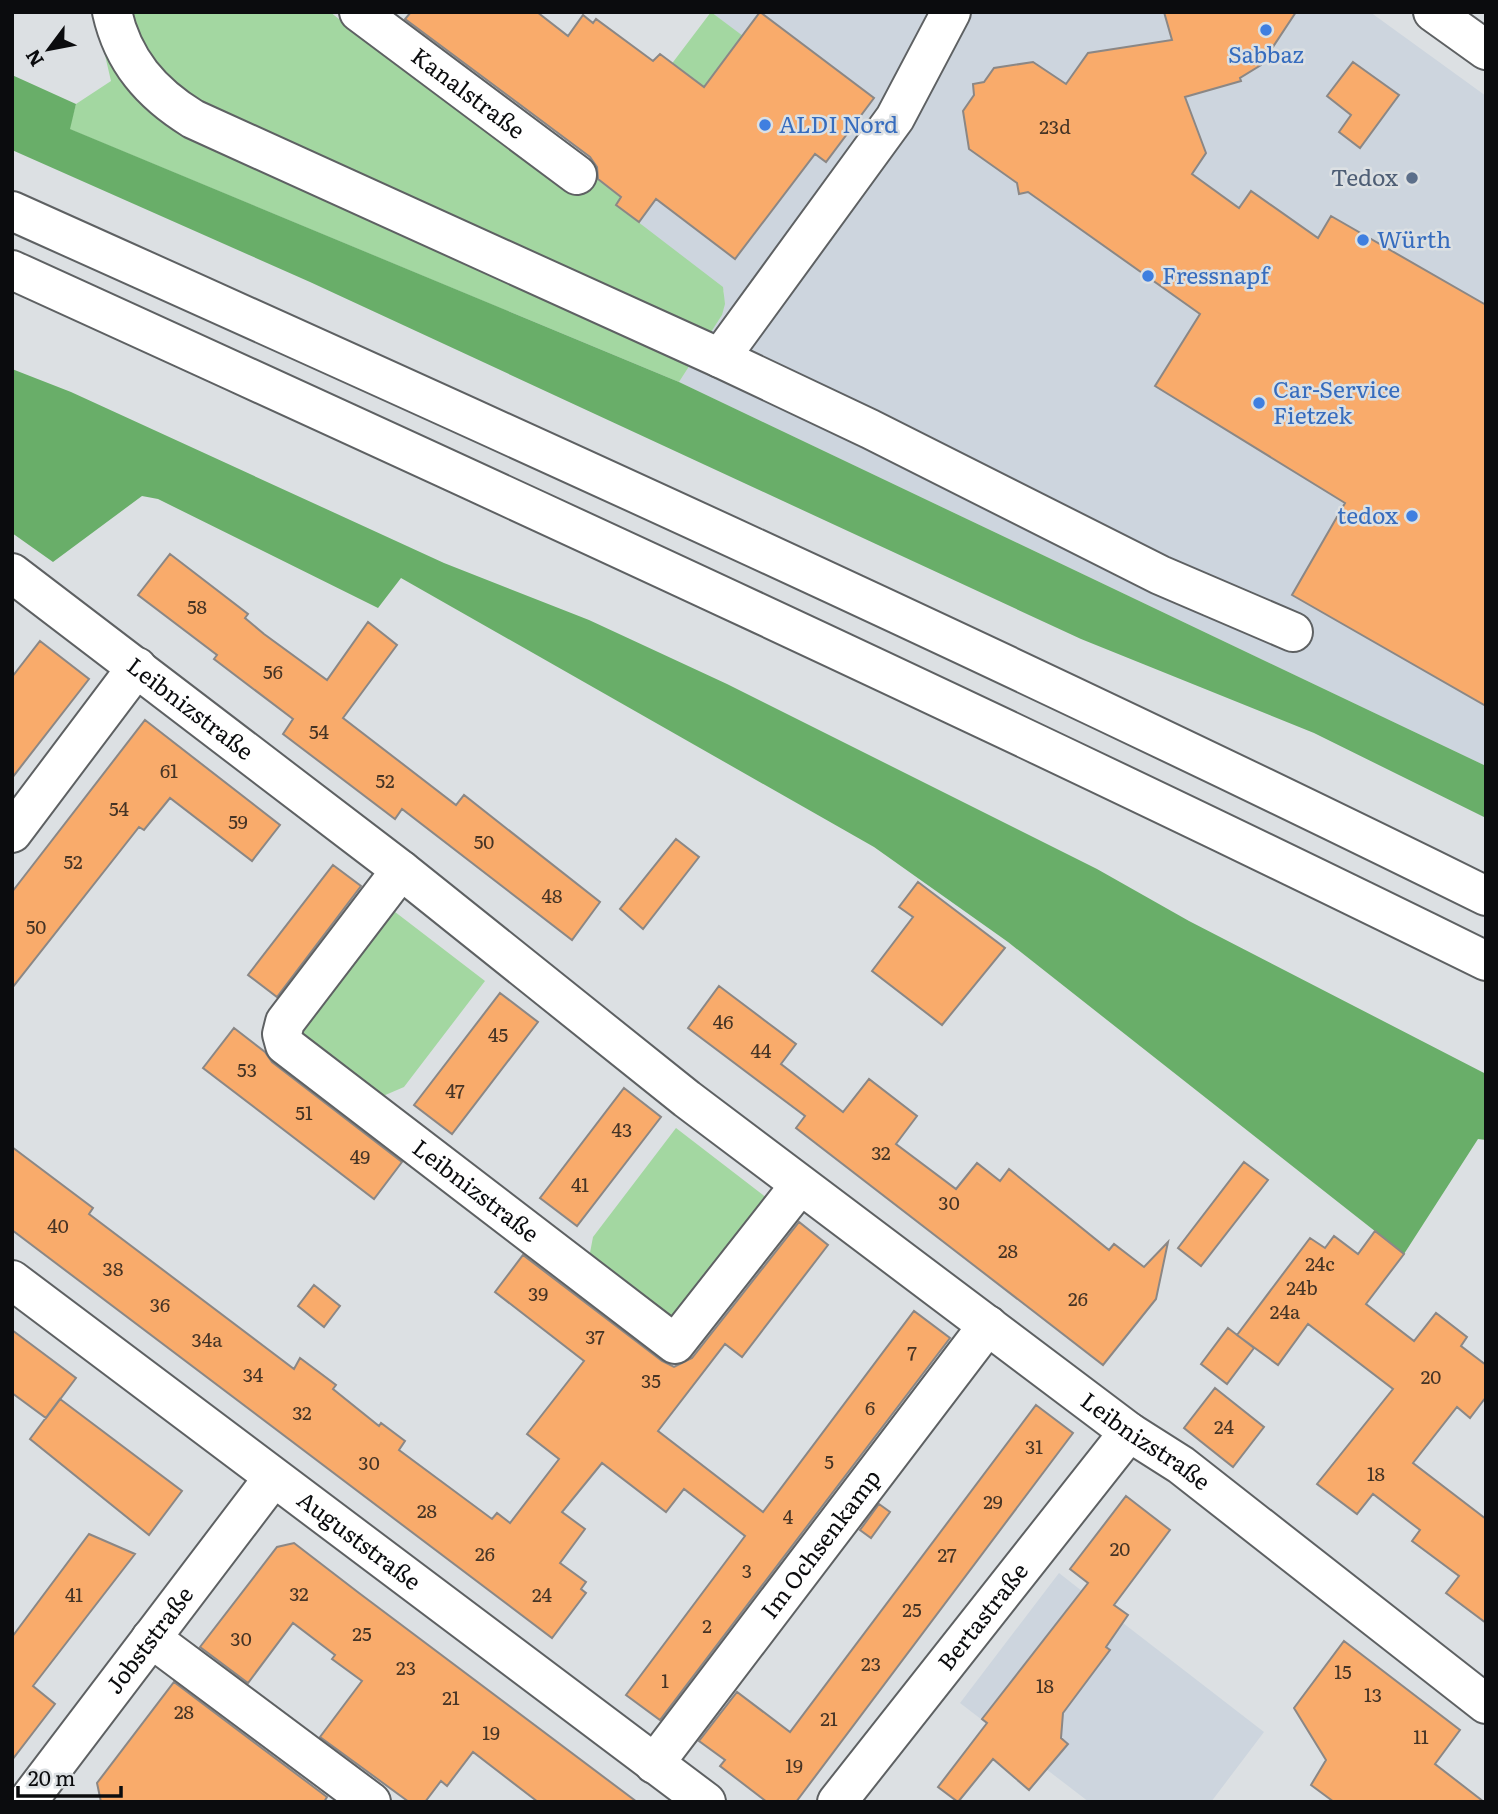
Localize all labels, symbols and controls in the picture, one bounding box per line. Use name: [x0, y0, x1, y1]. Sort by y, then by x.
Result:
north arrow: [14, 14, 84, 84]
marker: Sabbaz: [1258, 22, 1274, 38]
place label: Sabbaz: [1228, 36, 1304, 70]
street label: Kanalstraße: [405, 38, 533, 146]
text: N: [18, 44, 50, 73]
place label: ALDI Nord: [779, 106, 898, 140]
house number: 23d: [1039, 112, 1071, 140]
marker: ALDI Nord: [757, 117, 773, 133]
place label: Tedox: [1331, 159, 1398, 193]
marker: Tedox: [1404, 170, 1420, 186]
place label: Würth: [1377, 221, 1451, 255]
marker: Würth: [1355, 232, 1371, 248]
place label: Fressnapf: [1162, 257, 1271, 291]
marker: Fressnapf: [1140, 268, 1156, 284]
place label: Car-Service Fietzek: [1273, 371, 1400, 431]
marker: Car-Service Fietzek: [1251, 395, 1267, 411]
place label: tedox: [1337, 497, 1398, 531]
marker: tedox: [1404, 508, 1420, 524]
house number: 58: [187, 592, 207, 620]
street label: Leibnizstraße: [121, 648, 262, 767]
house number: 56: [263, 657, 283, 685]
house number: 54: [309, 717, 330, 745]
house number: 61: [160, 756, 178, 784]
house number: 52: [375, 766, 395, 794]
house number: 54: [109, 794, 130, 822]
house number: 59: [228, 807, 248, 835]
house number: 50: [474, 827, 494, 855]
house number: 52: [63, 847, 83, 875]
house number: 48: [542, 881, 562, 909]
house number: 50: [26, 912, 46, 940]
house number: 46: [713, 1007, 733, 1035]
house number: 45: [488, 1020, 508, 1048]
house number: 44: [751, 1036, 772, 1064]
house number: 53: [237, 1055, 257, 1083]
house number: 47: [445, 1076, 465, 1104]
house number: 51: [295, 1098, 313, 1126]
house number: 43: [612, 1115, 632, 1143]
street label: Leibnizstraße: [406, 1130, 547, 1249]
house number: 32: [871, 1138, 891, 1166]
house number: 49: [350, 1142, 370, 1170]
house number: 41: [571, 1170, 589, 1198]
house number: 30: [938, 1188, 960, 1216]
house number: 40: [47, 1211, 69, 1239]
house number: 28: [998, 1236, 1018, 1264]
house number: 24c: [1305, 1249, 1335, 1277]
house number: 38: [103, 1254, 123, 1282]
house number: 24b: [1286, 1273, 1318, 1301]
house number: 39: [528, 1279, 548, 1307]
house number: 26: [1068, 1284, 1088, 1312]
house number: 36: [150, 1290, 170, 1318]
house number: 24a: [1270, 1297, 1301, 1325]
house number: 37: [585, 1322, 605, 1350]
house number: 34a: [192, 1325, 223, 1353]
house number: 7: [907, 1338, 917, 1366]
house number: 34: [243, 1360, 264, 1388]
house number: 20: [1421, 1362, 1441, 1390]
house number: 35: [641, 1366, 661, 1394]
street label: Leibnizstraße: [1075, 1383, 1219, 1497]
house number: 6: [865, 1393, 875, 1421]
house number: 32: [292, 1398, 312, 1426]
house number: 24: [1214, 1412, 1235, 1440]
house number: 31: [1025, 1432, 1043, 1460]
house number: 5: [824, 1447, 834, 1475]
house number: 30: [358, 1448, 380, 1476]
house number: 18: [1367, 1459, 1385, 1487]
street label: Im Ochsenkamp: [752, 1461, 888, 1625]
street label: Auguststraße: [291, 1482, 429, 1597]
house number: 29: [983, 1487, 1003, 1515]
house number: 28: [417, 1496, 437, 1524]
house number: 4: [783, 1502, 794, 1530]
house number: 20: [1110, 1534, 1130, 1562]
house number: 26: [475, 1539, 495, 1567]
house number: 27: [937, 1540, 957, 1568]
street label: Bertastraße: [928, 1554, 1035, 1677]
house number: 3: [742, 1556, 752, 1584]
street label: Jobststraße: [96, 1578, 200, 1700]
house number: 32: [289, 1579, 309, 1607]
house number: 41: [65, 1580, 83, 1608]
house number: 24: [532, 1580, 553, 1608]
house number: 25: [902, 1595, 922, 1623]
house number: 2: [702, 1611, 712, 1639]
house number: 25: [352, 1619, 372, 1647]
house number: 30: [230, 1624, 252, 1652]
house number: 23: [861, 1649, 881, 1677]
house number: 23: [396, 1653, 416, 1681]
house number: 15: [1334, 1657, 1352, 1685]
house number: 1: [661, 1666, 669, 1694]
house number: 18: [1036, 1671, 1054, 1699]
house number: 13: [1364, 1680, 1382, 1708]
house number: 21: [442, 1683, 460, 1711]
house number: 28: [174, 1697, 194, 1725]
house number: 21: [820, 1704, 838, 1732]
house number: 19: [482, 1718, 500, 1746]
house number: 11: [1413, 1722, 1429, 1750]
house number: 19: [785, 1751, 803, 1779]
scale bar: [18, 1755, 121, 1799]
text: 20 m: [28, 1761, 75, 1792]

